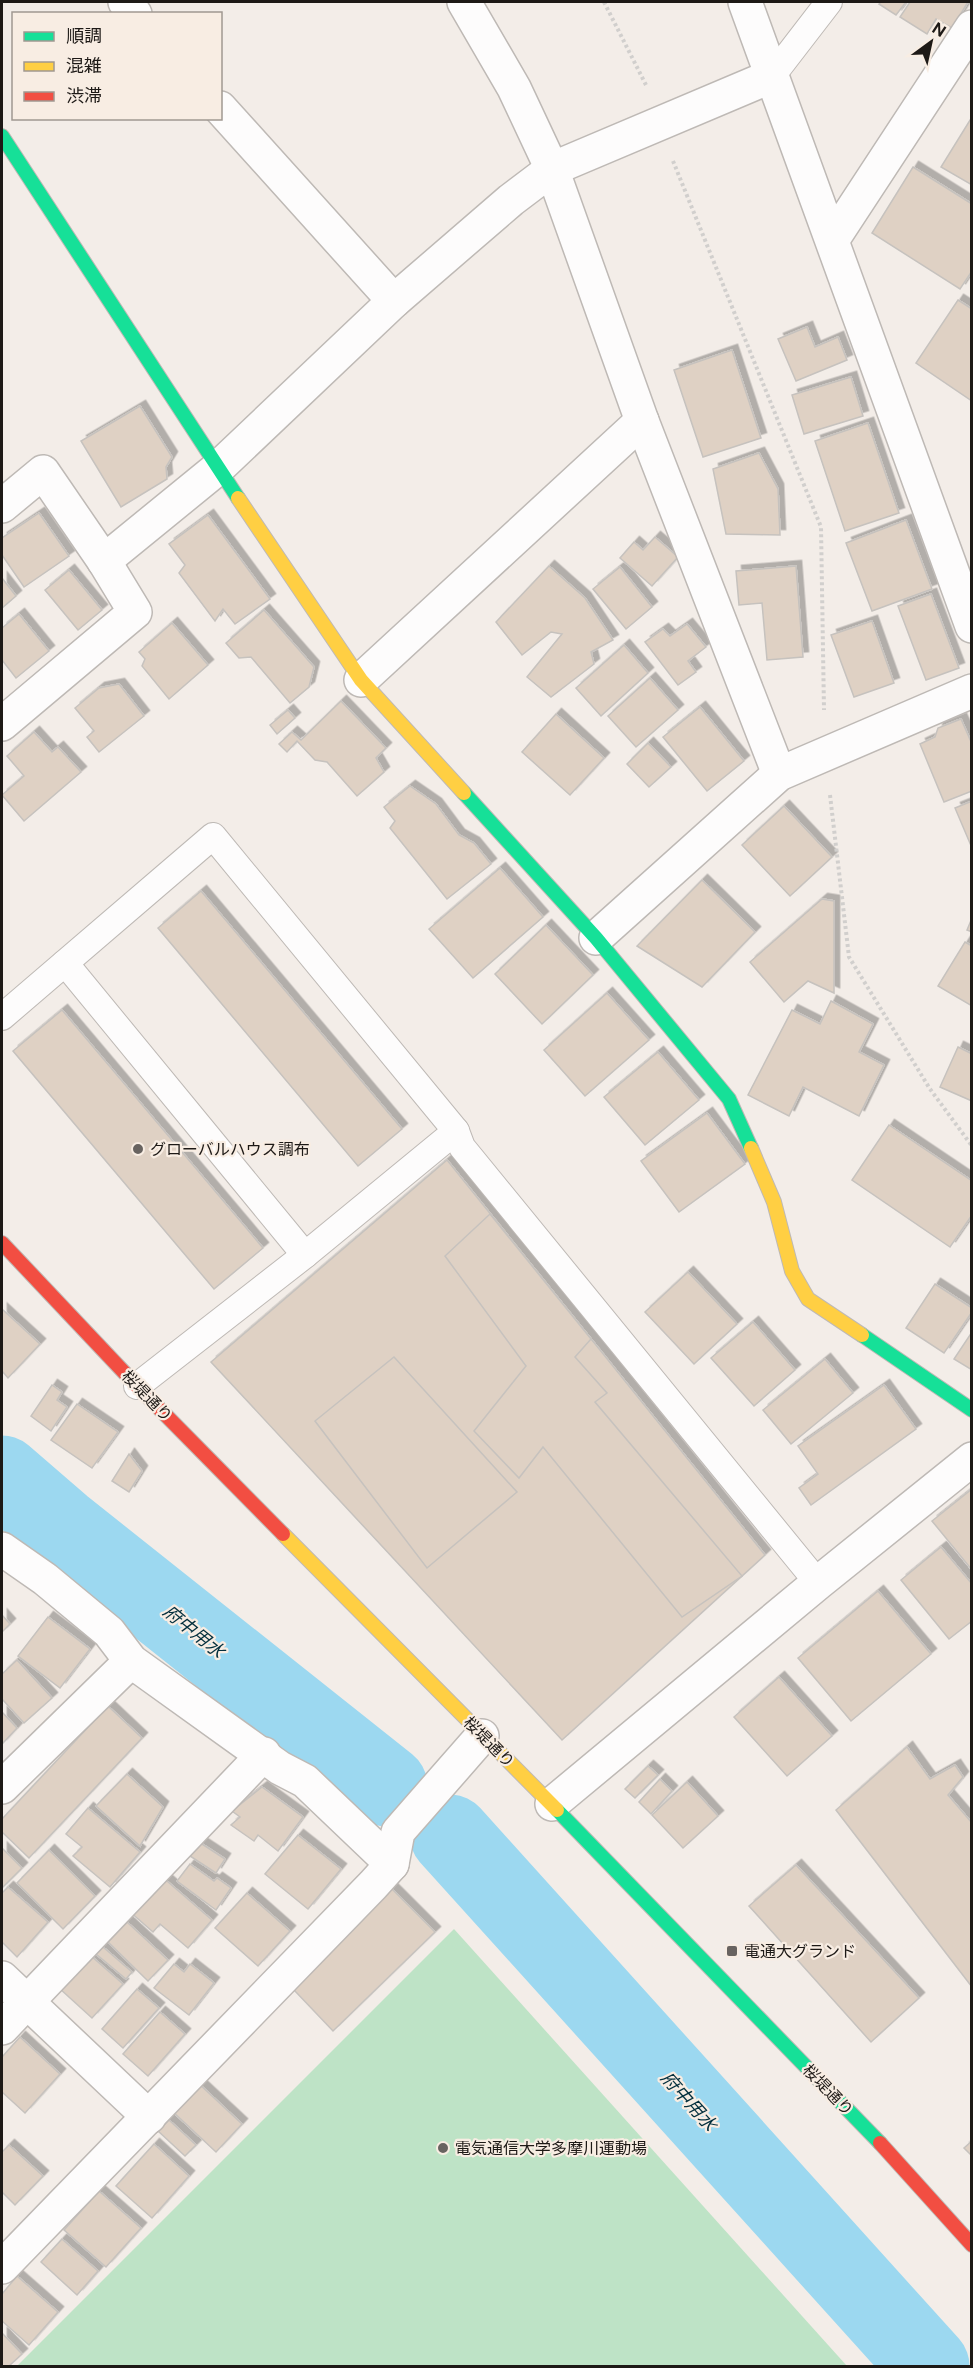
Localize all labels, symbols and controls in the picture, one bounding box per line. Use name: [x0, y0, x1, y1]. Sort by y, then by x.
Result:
legend: [12, 12, 222, 120]
north arrow: [901, 12, 961, 72]
text: N: [928, 18, 949, 41]
text: 順調: [66, 25, 102, 46]
text: 混雑: [66, 55, 102, 76]
text: 渋滞: [66, 85, 102, 106]
place label: グローバルハウス調布: [150, 1140, 310, 1159]
marker: グローバルハウス調布: [131, 1142, 145, 1156]
street label: 桜堤通り: [118, 1366, 176, 1426]
water label: 府中用水: [159, 1600, 230, 1663]
street label: 桜堤通り: [460, 1713, 518, 1771]
place label: 電通大グランド: [744, 1942, 856, 1961]
marker: 電通大グランド: [725, 1944, 739, 1958]
street label: 桜堤通り: [799, 2060, 857, 2120]
water label: 府中用水: [657, 2067, 722, 2136]
place label: 電気通信大学多摩川運動場: [455, 2139, 647, 2158]
marker: 電気通信大学多摩川運動場: [436, 2141, 450, 2155]

